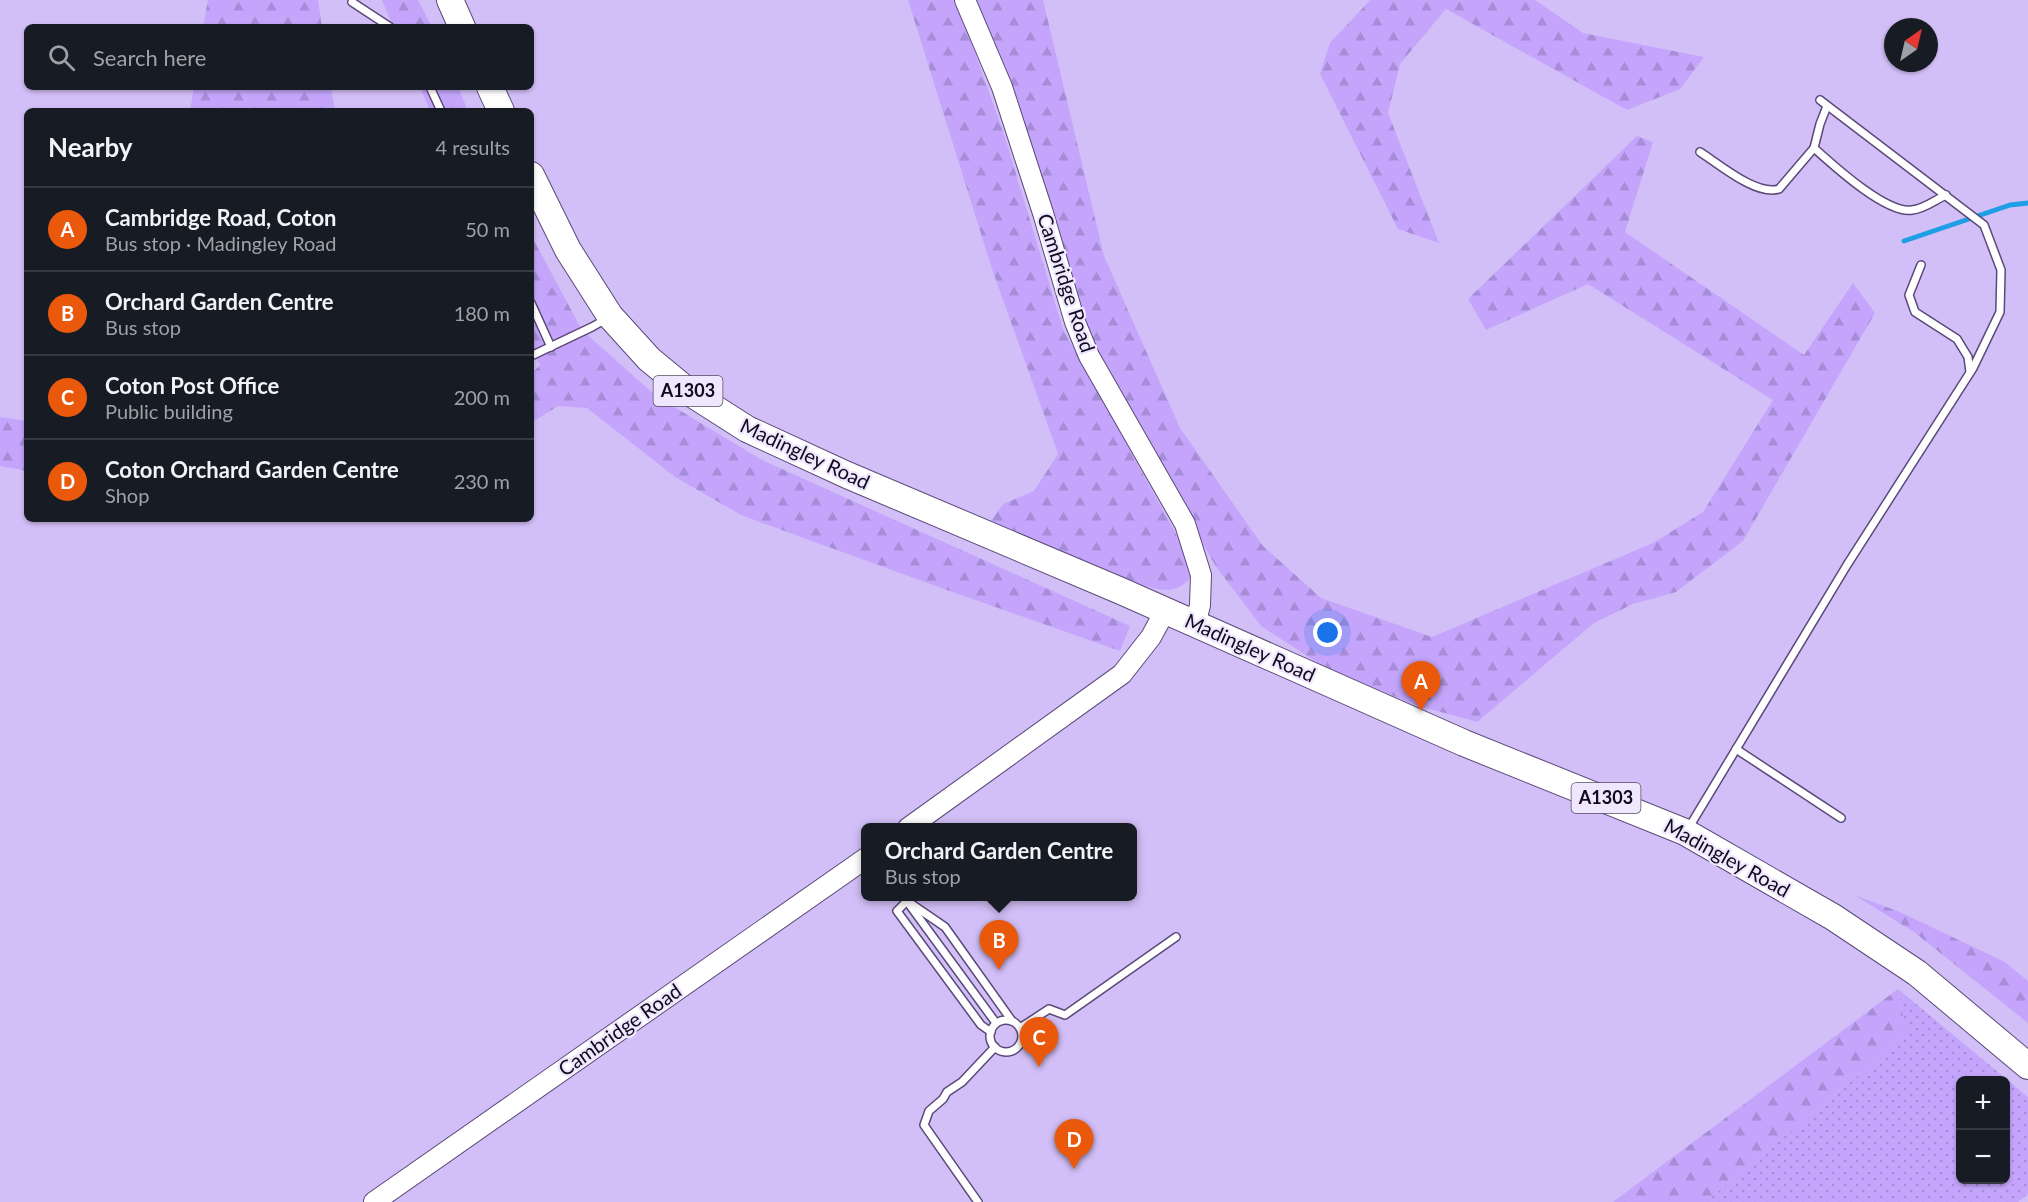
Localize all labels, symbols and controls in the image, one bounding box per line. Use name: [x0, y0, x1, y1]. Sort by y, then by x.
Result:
north arrow: [1884, 18, 1938, 72]
search box: [24, 24, 534, 90]
icon: search: [45, 41, 78, 74]
text: Search here: [93, 44, 206, 71]
text: Nearby: [48, 131, 133, 163]
text: 4 results: [435, 135, 510, 159]
text: Cambridge Road, Coton: [105, 204, 337, 231]
street label: Cambridge Road: [1033, 210, 1101, 355]
text: A: [61, 217, 74, 241]
text: 50 m: [465, 217, 510, 241]
text: Bus stop · Madingley Road: [105, 231, 337, 255]
text: Orchard Garden Centre: [105, 288, 334, 315]
text: B: [61, 301, 74, 325]
text: 180 m: [454, 301, 510, 325]
text: Bus stop: [105, 315, 181, 339]
text: Coton Post Office: [105, 372, 279, 399]
road number: A1303: [654, 376, 722, 406]
text: C: [61, 385, 74, 409]
text: 200 m: [454, 385, 510, 409]
text: Public building: [105, 399, 233, 423]
street label: Madingley Road: [737, 413, 874, 494]
text: Coton Orchard Garden Centre: [105, 456, 399, 483]
text: D: [60, 469, 75, 493]
text: 230 m: [454, 469, 510, 493]
text: Shop: [105, 483, 149, 507]
street label: Madingley Road: [1182, 608, 1319, 687]
your location: [1313, 618, 1342, 647]
pin: A: [1402, 662, 1440, 711]
road number: A1303: [1572, 783, 1640, 813]
street label: Madingley Road: [1660, 813, 1795, 902]
popup: [861, 823, 1137, 901]
text: Orchard Garden Centre: [885, 837, 1113, 864]
text: Bus stop: [885, 864, 961, 888]
pin: B: [980, 920, 1018, 970]
street label: Cambridge Road: [553, 978, 685, 1080]
pin: C: [1020, 1018, 1058, 1067]
map controls: [1956, 1076, 2010, 1184]
button: +: [1956, 1076, 2010, 1130]
pin: D: [1054, 1120, 1094, 1169]
button: −: [1956, 1130, 2010, 1184]

